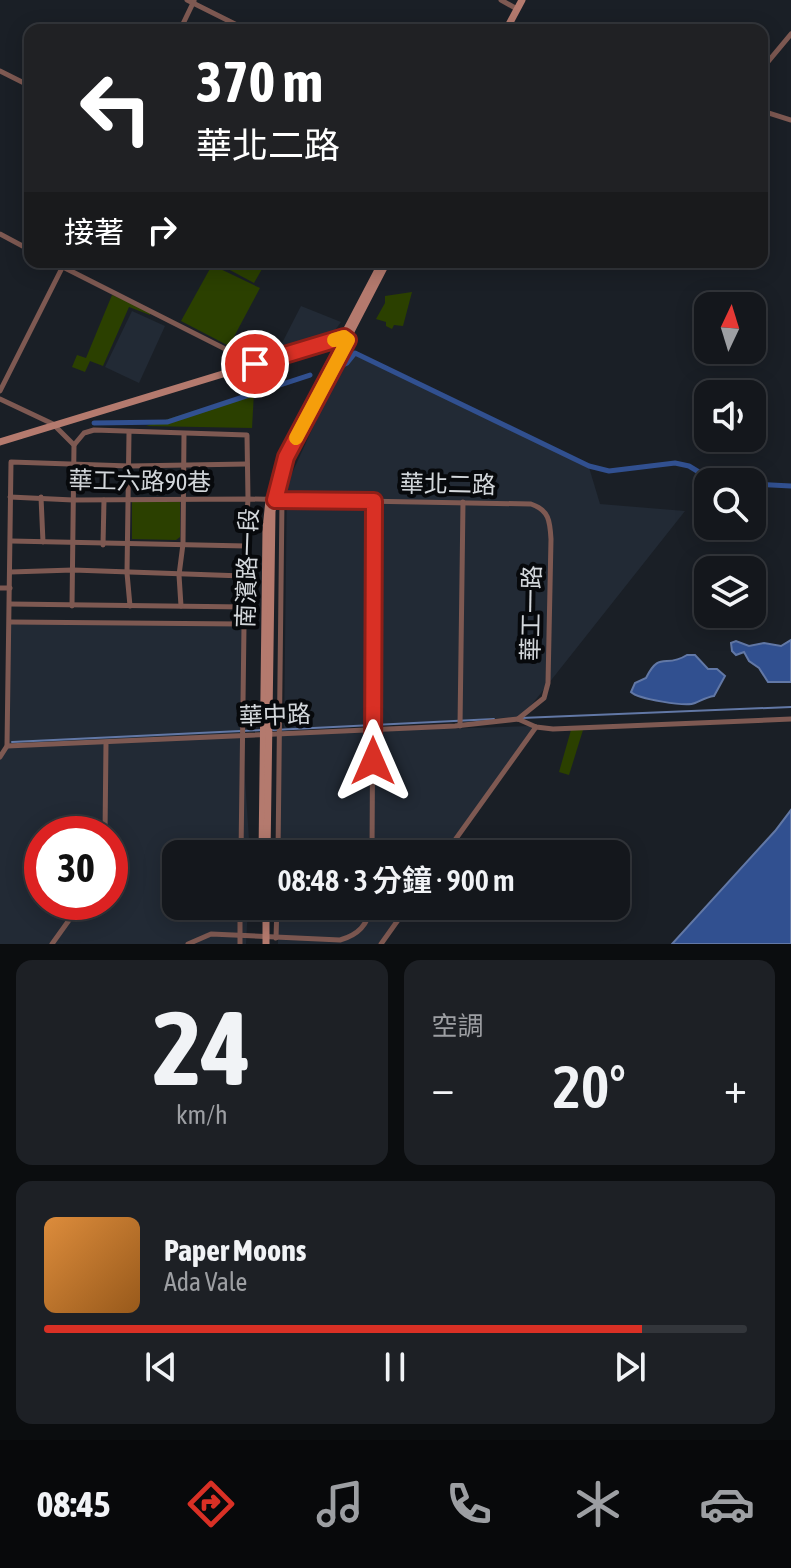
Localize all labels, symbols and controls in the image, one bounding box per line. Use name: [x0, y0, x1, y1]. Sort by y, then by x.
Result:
text: 370 m: [196, 50, 323, 114]
icon: left: [64, 56, 168, 160]
text: 華北二路: [196, 124, 340, 166]
icon: right: [140, 208, 184, 252]
text: 接著: [64, 215, 124, 249]
north arrow: [694, 292, 766, 364]
map controls: [694, 292, 766, 628]
pin: [221, 330, 289, 398]
icon: arrive: [233, 342, 277, 386]
button: sound: [694, 380, 766, 452]
street label: 華工六路90巷: [68, 466, 212, 496]
button: search: [694, 468, 766, 540]
street label: 華北二路: [400, 470, 496, 498]
street label: 南濱路一段: [231, 508, 263, 628]
button: layers: [694, 556, 766, 628]
street label: 華工一路: [517, 565, 545, 661]
street label: 華中路: [239, 700, 311, 730]
position arrow: [331, 719, 415, 803]
speed limit sign: 30: [24, 816, 128, 920]
text: 08:48 · 3 分鐘 · 900 m: [277, 863, 515, 897]
text: 24: [153, 988, 251, 1107]
text: 空調: [432, 1011, 484, 1041]
text: 20°: [553, 1052, 626, 1121]
text: −: [432, 1062, 454, 1112]
text: +: [724, 1062, 747, 1112]
text: km/h: [176, 1100, 228, 1130]
text: Paper Moons: [164, 1233, 306, 1267]
text: Ada Vale: [164, 1267, 247, 1297]
icon: previous: [139, 1345, 183, 1389]
icon: pause: [373, 1345, 417, 1389]
icon: next: [608, 1345, 652, 1389]
icon: directions: [183, 1476, 239, 1532]
icon: music: [312, 1476, 368, 1532]
icon: phone: [441, 1476, 497, 1532]
icon: climate: [570, 1476, 626, 1532]
icon: car: [699, 1476, 755, 1532]
text: 08:45: [36, 1483, 111, 1525]

